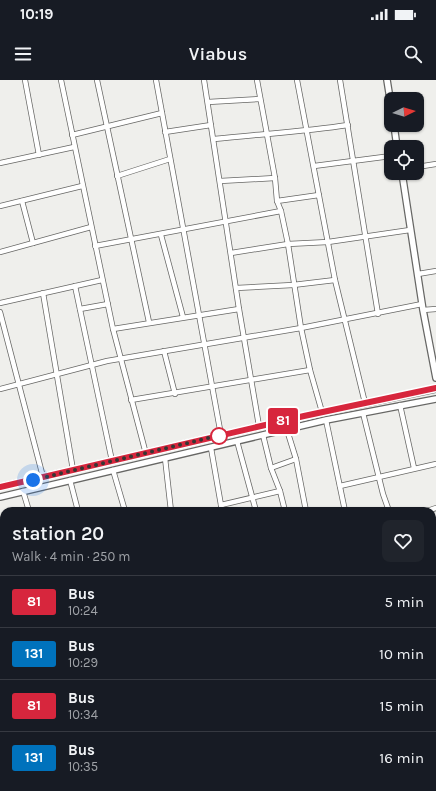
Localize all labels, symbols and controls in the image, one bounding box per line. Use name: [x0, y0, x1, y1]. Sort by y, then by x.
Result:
text: 10:19: [20, 5, 53, 23]
icon: menu: [12, 43, 34, 65]
text: Viabus: [189, 43, 247, 65]
icon: search: [402, 43, 424, 65]
north arrow: [384, 92, 424, 132]
map controls: [384, 92, 424, 180]
button: locate: [384, 140, 424, 180]
line badge: 81: [265, 408, 301, 434]
text: 81: [276, 412, 290, 429]
unlabelled marker: [210, 427, 228, 445]
your location: [23, 470, 43, 490]
button: heart: [382, 520, 424, 562]
text: station 20: [12, 523, 104, 545]
text: Walk · 4 min · 250 m: [12, 549, 130, 564]
text: Bus: [68, 585, 95, 603]
text: 81: [27, 593, 41, 610]
text: 5 min: [384, 593, 424, 611]
text: 10:24: [68, 603, 98, 618]
text: Bus: [68, 637, 95, 655]
text: 131: [25, 645, 43, 662]
text: 10 min: [379, 645, 424, 663]
text: 10:29: [68, 655, 98, 670]
text: Bus: [68, 689, 95, 707]
text: 81: [27, 697, 41, 714]
text: 15 min: [379, 697, 424, 715]
text: 10:34: [68, 707, 98, 722]
text: Bus: [68, 741, 95, 759]
text: 131: [25, 749, 43, 766]
text: 16 min: [379, 749, 424, 767]
text: 10:35: [68, 759, 98, 774]

